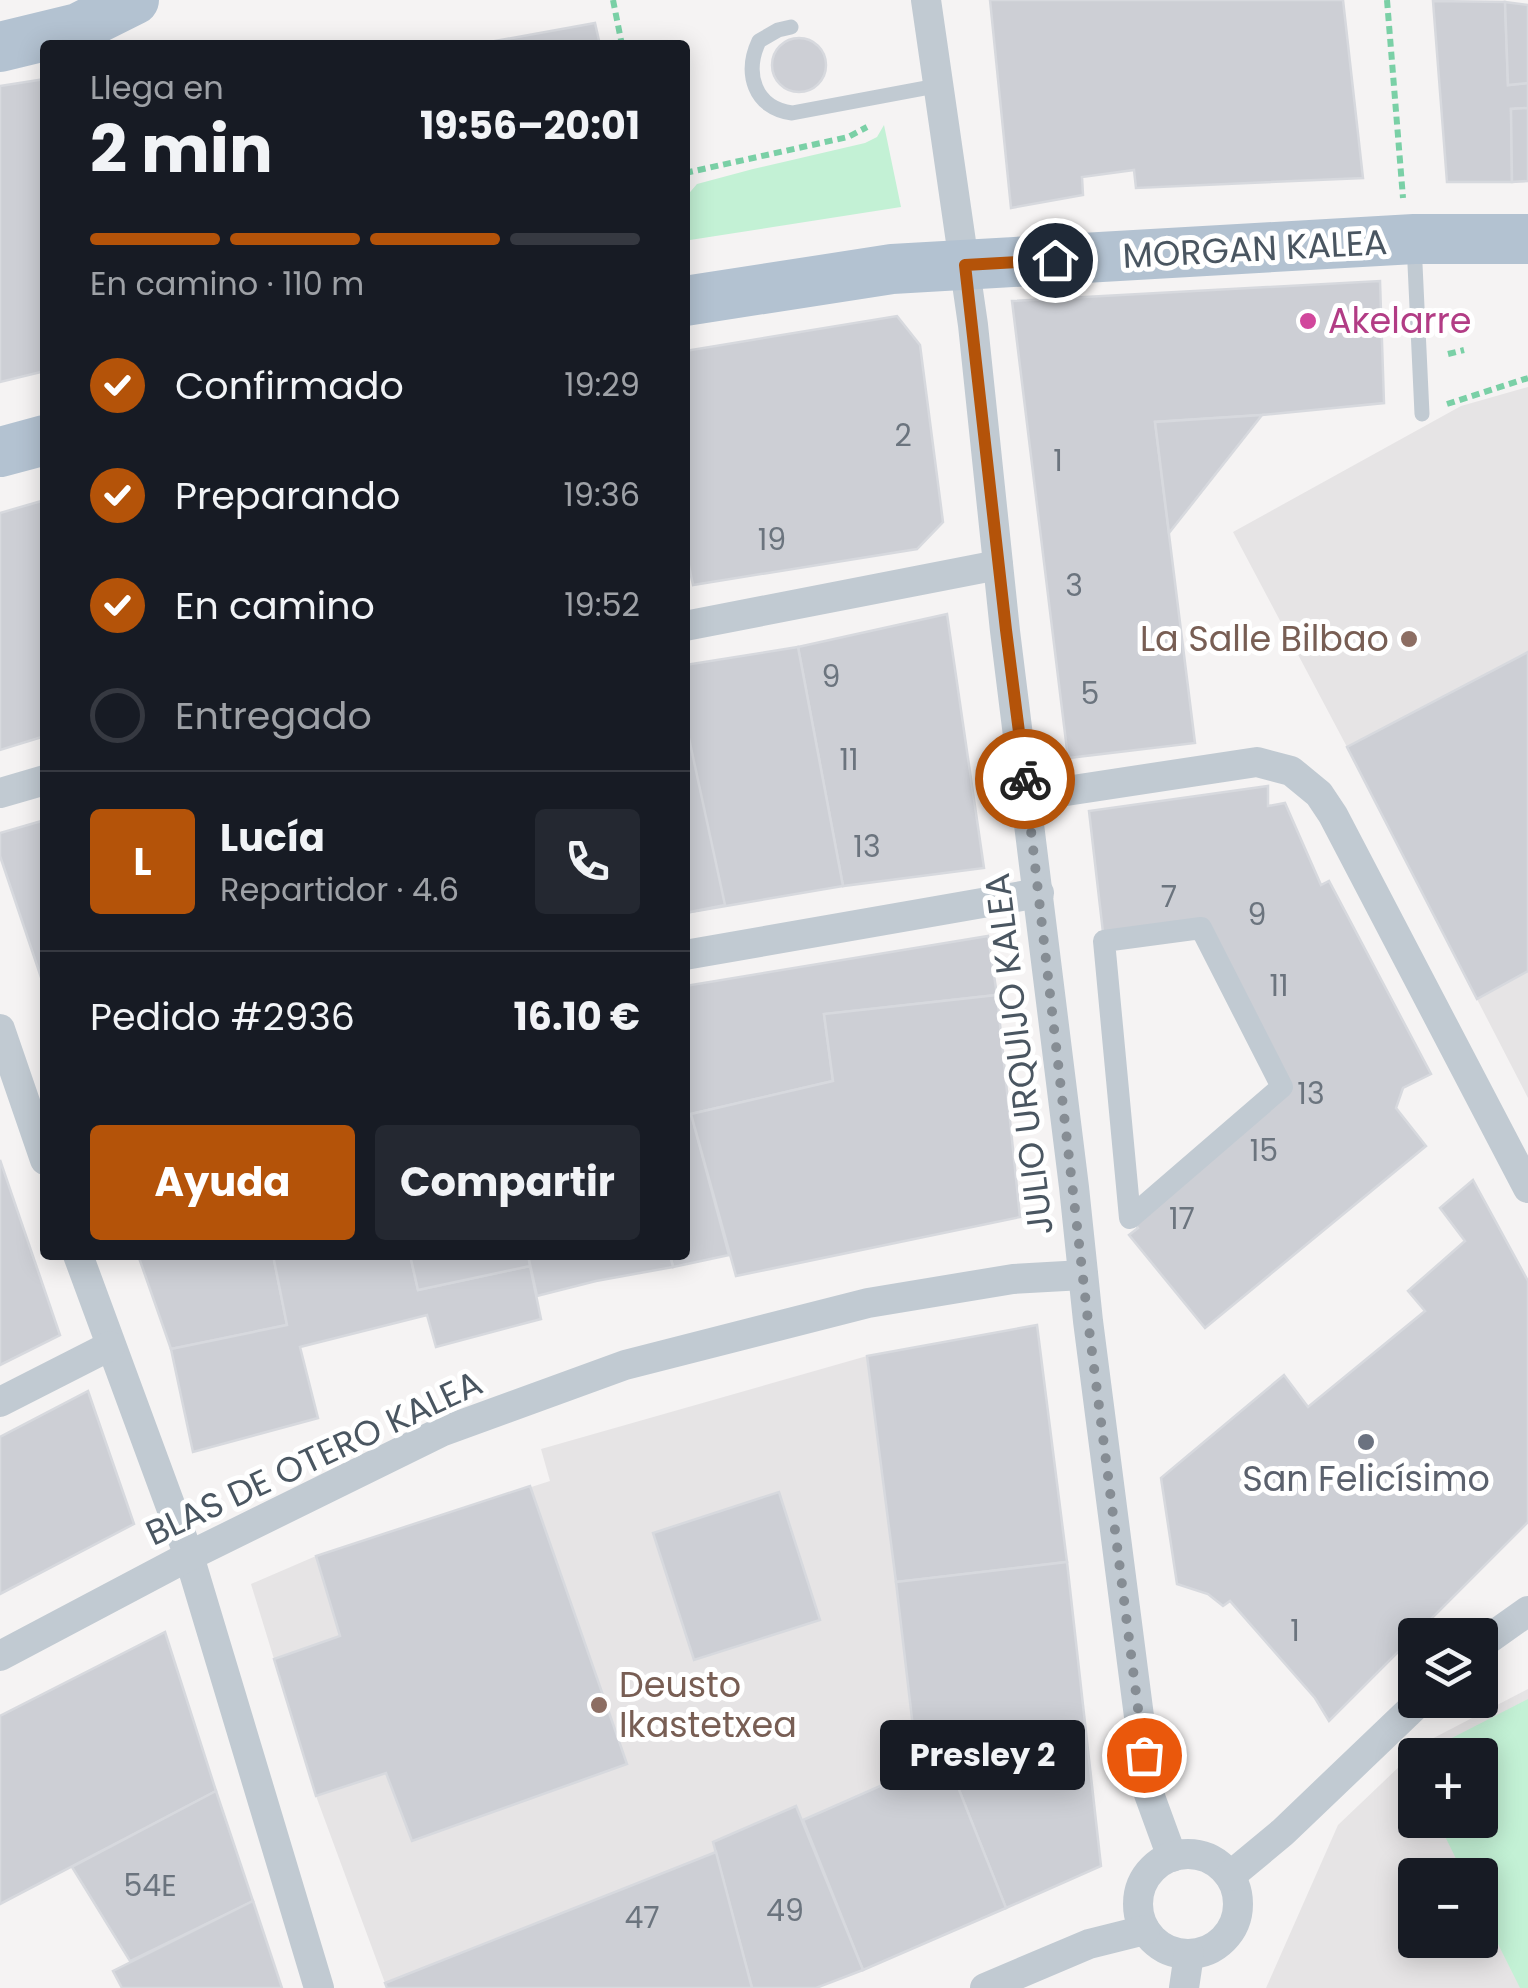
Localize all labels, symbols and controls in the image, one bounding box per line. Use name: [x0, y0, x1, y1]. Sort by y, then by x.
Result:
text: Llega en: [90, 65, 224, 110]
text: 19:56–20:01: [420, 99, 640, 152]
text: 2 min: [90, 104, 273, 195]
street label: MORGAN KALEA: [1121, 217, 1389, 280]
pin: [1013, 218, 1098, 303]
icon: home: [1028, 233, 1083, 288]
text: En camino · 110 m: [90, 261, 364, 306]
place label: Akelarre: [1328, 296, 1471, 345]
marker: Akelarre: [1297, 310, 1319, 332]
icon: check: [90, 358, 145, 413]
text: Confirmado: [175, 359, 404, 412]
text: 19:29: [564, 362, 640, 407]
house number: 2: [894, 414, 912, 457]
house number: 1: [1053, 439, 1063, 482]
icon: check: [90, 468, 145, 523]
text: Preparando: [175, 469, 400, 522]
text: 19:36: [564, 472, 640, 517]
house number: 19: [758, 518, 786, 561]
house number: 3: [1065, 564, 1083, 607]
icon: check: [90, 578, 145, 633]
text: En camino: [175, 579, 375, 632]
text: 19:52: [564, 582, 640, 627]
place label: La Salle Bilbao: [1140, 614, 1389, 663]
marker: La Salle Bilbao: [1398, 628, 1420, 650]
house number: 9: [822, 655, 840, 698]
house number: 5: [1081, 672, 1099, 715]
text: Entregado: [175, 689, 372, 742]
courier: [975, 729, 1075, 829]
house number: 11: [839, 738, 859, 781]
icon: bike: [998, 752, 1053, 807]
button: phone: [535, 809, 640, 914]
text: Lucía: [220, 811, 325, 864]
house number: 13: [853, 825, 881, 868]
text: L: [133, 835, 152, 888]
text: Repartidor · 4.6: [220, 867, 459, 912]
street label: JULIO URQUIJO KALEA: [972, 870, 1065, 1238]
house number: 7: [1161, 875, 1177, 918]
house number: 9: [1248, 893, 1266, 936]
house number: 11: [1269, 964, 1289, 1007]
text: Pedido #2936: [90, 990, 355, 1043]
text: 16.10 €: [513, 990, 640, 1043]
house number: 13: [1297, 1072, 1325, 1115]
button: Ayuda: [90, 1125, 355, 1240]
button: Compartir: [375, 1125, 640, 1240]
house number: 15: [1250, 1129, 1278, 1172]
house number: 17: [1169, 1197, 1195, 1240]
street label: BLAS DE OTERO KALEA: [138, 1358, 490, 1557]
marker: San Felicísimo: [1355, 1431, 1377, 1453]
place label: San Felicísimo: [1242, 1454, 1490, 1503]
house number: 1: [1290, 1609, 1300, 1652]
map controls: [1398, 1618, 1498, 1958]
button: layers: [1398, 1618, 1498, 1718]
place label: Deusto Ikastetxea: [619, 1660, 797, 1749]
marker: Deusto Ikastetxea: [588, 1694, 610, 1716]
pin: [1102, 1713, 1187, 1798]
callout: Presley 2: [879, 1720, 1084, 1790]
icon: bag: [1117, 1728, 1172, 1783]
text: Presley 2: [910, 1732, 1055, 1777]
button: +: [1398, 1738, 1498, 1838]
button: −: [1398, 1858, 1498, 1958]
house number: 54E: [123, 1864, 177, 1907]
house number: 49: [766, 1889, 804, 1932]
house number: 47: [624, 1896, 660, 1939]

